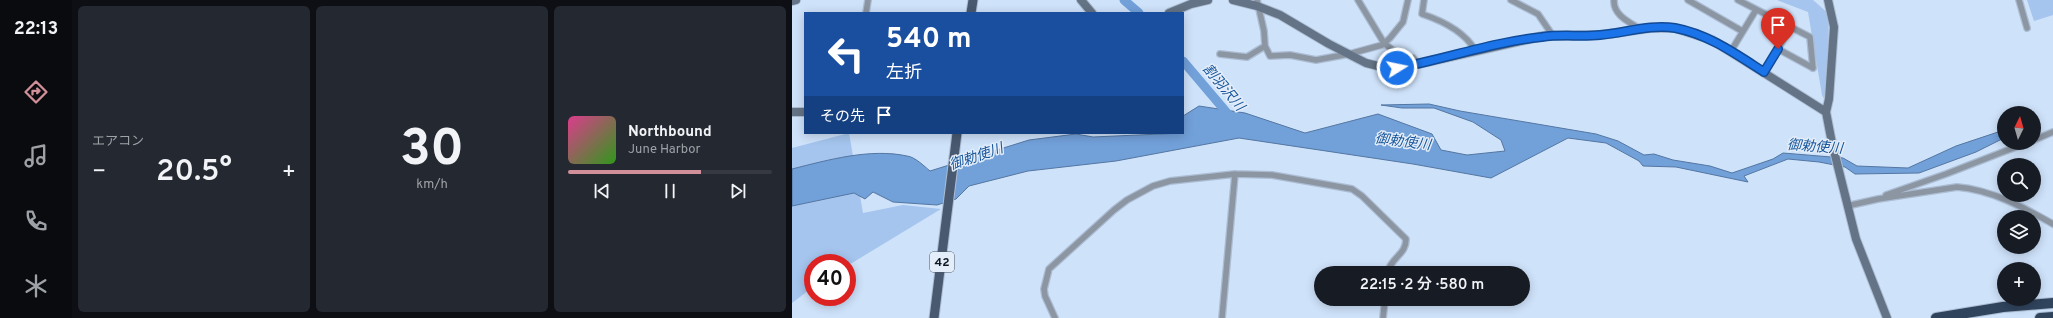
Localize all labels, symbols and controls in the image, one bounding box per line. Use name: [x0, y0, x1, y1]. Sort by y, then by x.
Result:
pin: [1761, 8, 1795, 49]
icon: arrive: [1767, 14, 1789, 36]
text: 22:13: [14, 18, 58, 41]
text: 540 m: [886, 22, 972, 58]
icon: left: [820, 28, 872, 80]
position arrow: [1376, 47, 1418, 89]
water label: 割羽沢川: [1198, 61, 1249, 116]
text: 左折: [886, 62, 922, 85]
icon: directions: [22, 78, 50, 106]
icon: arrive: [873, 104, 895, 126]
north arrow: [1997, 106, 2041, 150]
map controls: [1997, 106, 2041, 306]
text: その先: [820, 108, 865, 127]
text: 30: [400, 118, 464, 184]
text: Northbound: [628, 123, 712, 142]
water label: 御勅使川: [1374, 131, 1434, 155]
text: エアコン: [92, 134, 144, 150]
water label: 御勅使川: [1786, 137, 1845, 158]
water label: 御勅使川: [947, 140, 1008, 175]
icon: music: [22, 142, 50, 170]
text: June Harbor: [628, 142, 701, 158]
text: 20.5°: [156, 154, 232, 191]
button: search: [1997, 158, 2041, 202]
text: −: [92, 159, 106, 186]
text: +: [282, 159, 296, 186]
text: km/h: [416, 177, 448, 193]
icon: previous: [591, 180, 613, 202]
icon: pause: [659, 180, 681, 202]
icon: next: [727, 180, 749, 202]
icon: phone: [22, 207, 50, 235]
button: layers: [1997, 210, 2041, 254]
road number: 42: [930, 252, 954, 272]
speed limit sign: 40: [804, 254, 856, 306]
button: +: [1997, 262, 2041, 306]
icon: climate: [22, 272, 50, 300]
text: 22:15 · 2 分 · 580 m: [1360, 276, 1484, 295]

